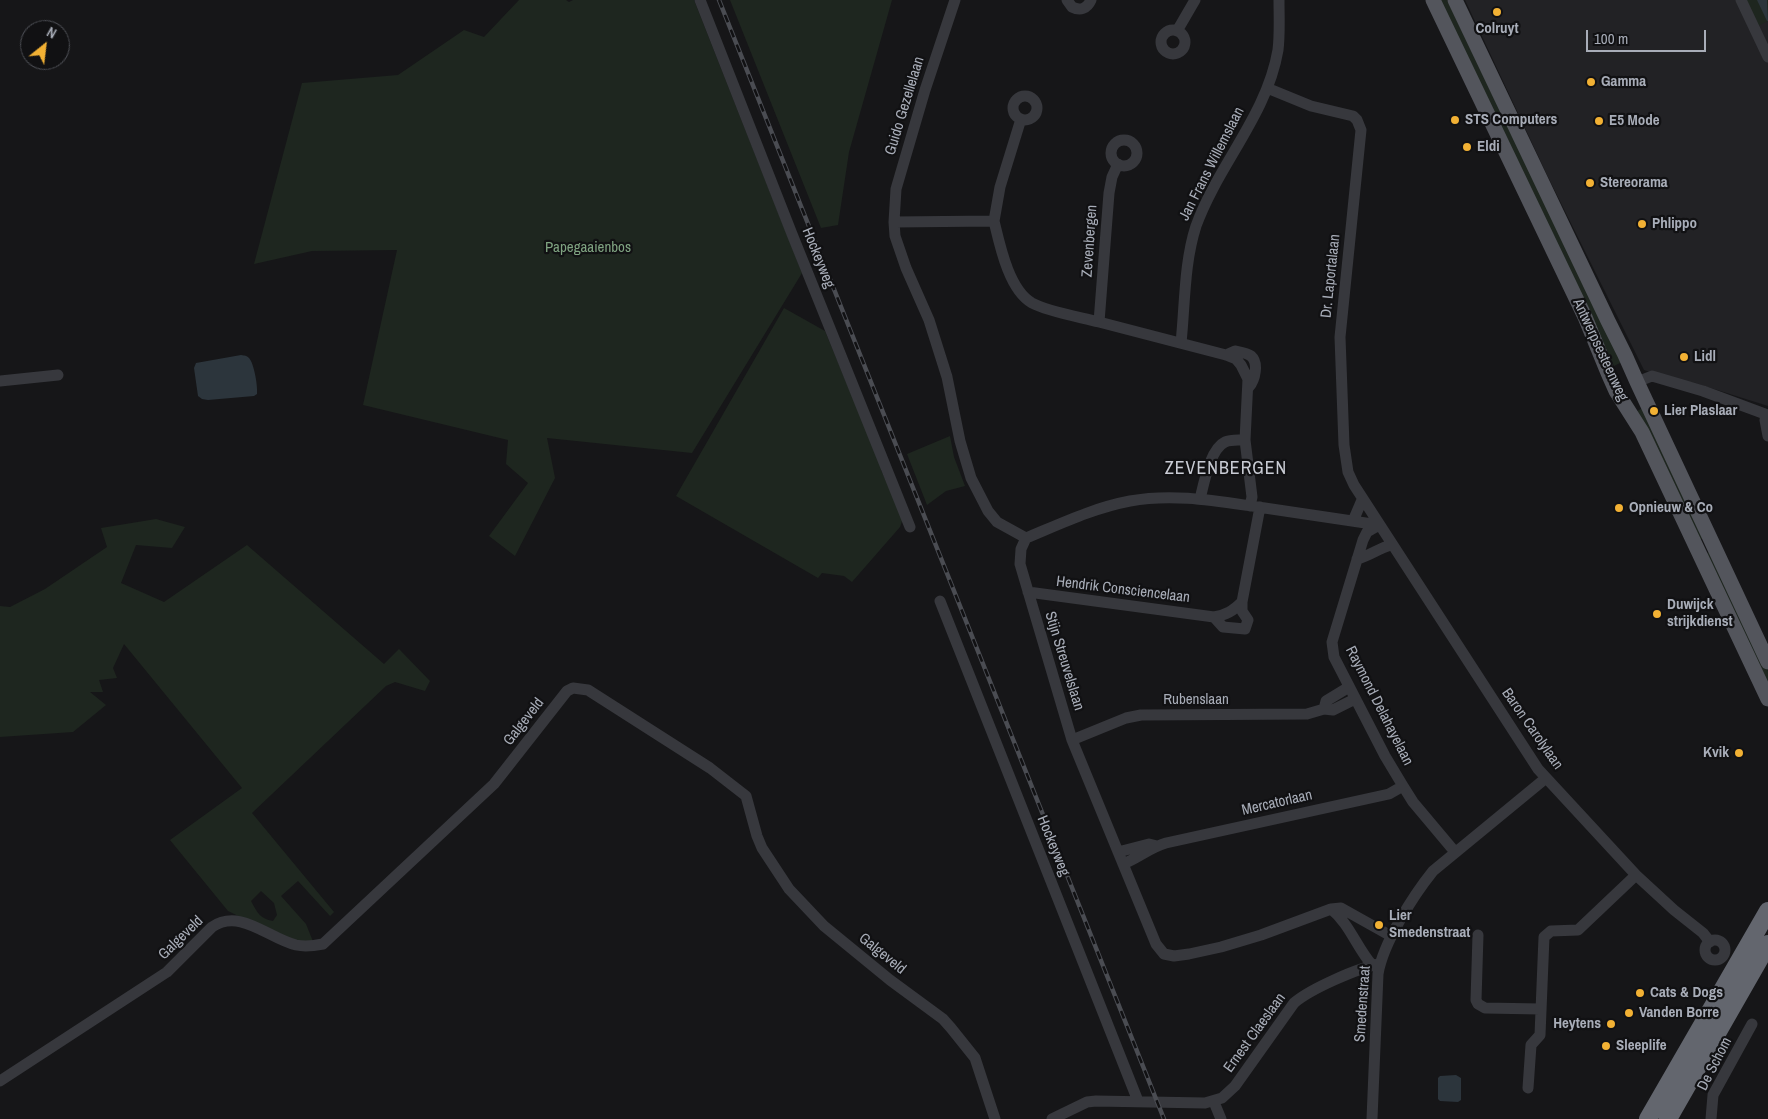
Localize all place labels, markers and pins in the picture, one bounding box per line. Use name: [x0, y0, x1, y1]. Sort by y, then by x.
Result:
marker: Colruyt: [1491, 6, 1503, 18]
place label: Colruyt: [1475, 20, 1519, 38]
place label: Gamma: [1601, 73, 1646, 91]
marker: Gamma: [1585, 76, 1597, 88]
place label: STS Computers: [1465, 111, 1557, 129]
place label: E5 Mode: [1609, 112, 1660, 130]
marker: STS Computers: [1449, 114, 1461, 126]
marker: E5 Mode: [1593, 115, 1605, 127]
place label: Eldi: [1477, 138, 1500, 156]
marker: Eldi: [1461, 141, 1473, 153]
place label: Stereorama: [1600, 174, 1668, 192]
marker: Stereorama: [1584, 177, 1596, 189]
place label: Phlippo: [1652, 215, 1697, 233]
marker: Phlippo: [1636, 218, 1648, 230]
place label: Lidl: [1694, 348, 1716, 366]
marker: Lidl: [1678, 351, 1690, 363]
place label: Lier Plaslaar: [1664, 402, 1737, 420]
marker: Lier Plaslaar: [1648, 405, 1660, 417]
place label: Opnieuw & Co: [1629, 499, 1713, 517]
marker: Opnieuw & Co: [1613, 502, 1625, 514]
place label: Duwijck strijkdienst: [1667, 596, 1733, 631]
marker: Duwijck strijkdienst: [1651, 608, 1663, 620]
place label: Kvik: [1703, 744, 1729, 762]
marker: Kvik: [1733, 747, 1745, 759]
place label: Lier Smedenstraat: [1389, 907, 1470, 942]
marker: Lier Smedenstraat: [1373, 919, 1385, 931]
place label: Cats & Dogs: [1650, 984, 1723, 1002]
marker: Cats & Dogs: [1634, 987, 1646, 999]
place label: Vanden Borre: [1639, 1004, 1719, 1022]
marker: Vanden Borre: [1623, 1007, 1635, 1019]
place label: Heytens: [1553, 1015, 1601, 1033]
marker: Heytens: [1605, 1018, 1617, 1030]
place label: Sleeplife: [1616, 1037, 1667, 1055]
marker: Sleeplife: [1600, 1040, 1612, 1052]

